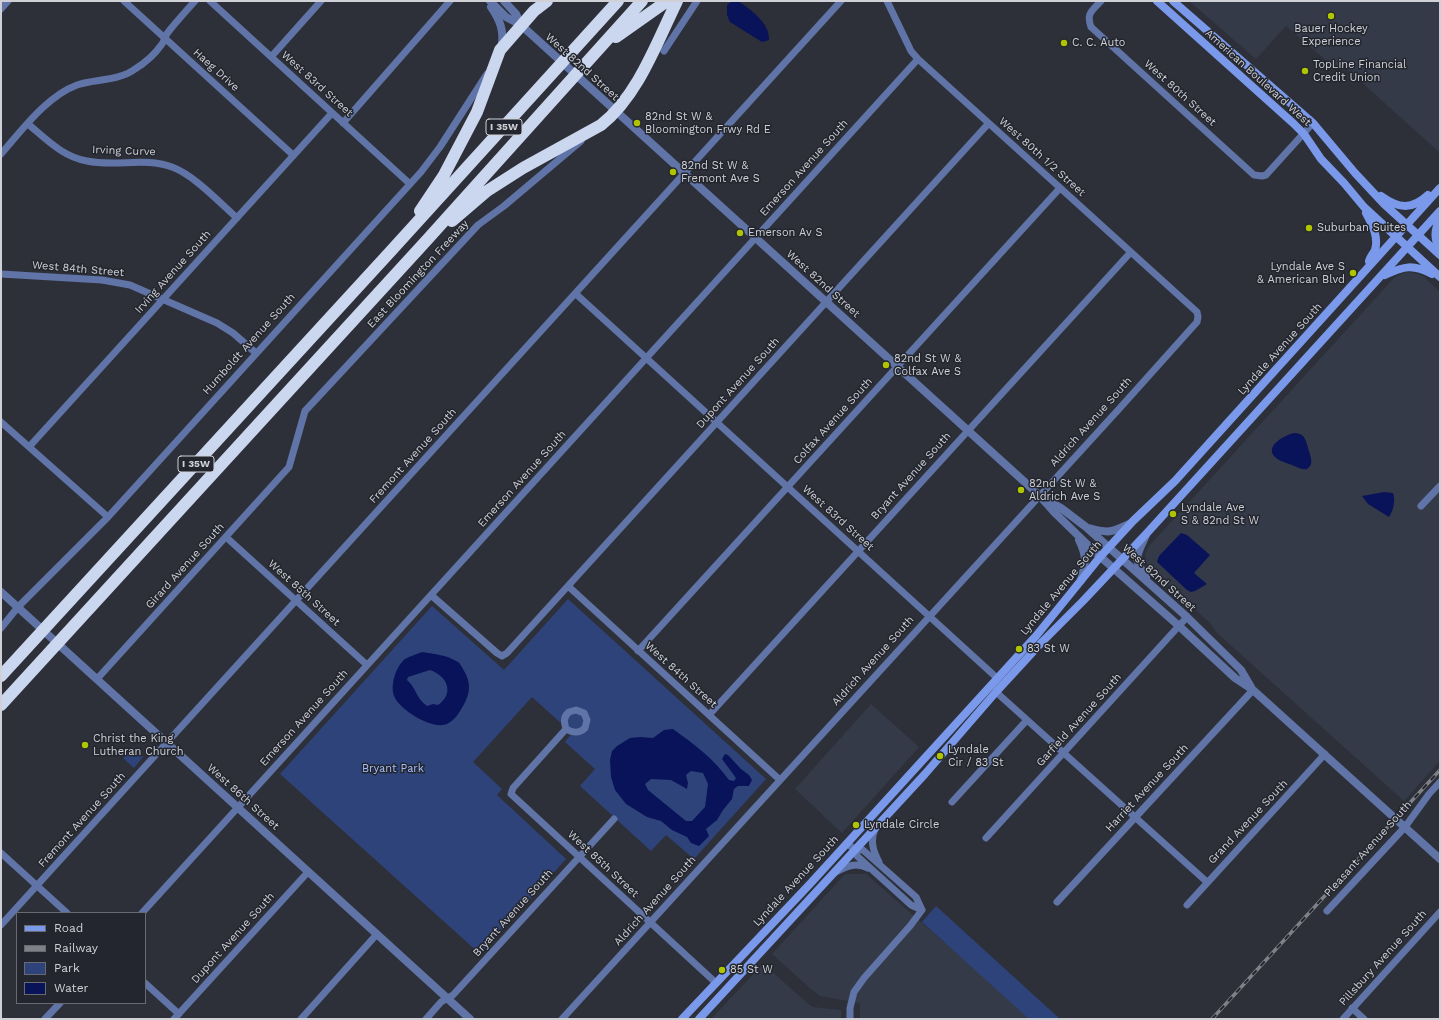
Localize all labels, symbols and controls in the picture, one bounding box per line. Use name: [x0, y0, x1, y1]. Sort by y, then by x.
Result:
marker: Bauer Hockey Experience: [1326, 11, 1336, 21]
place label: Bauer Hockey Experience: [1294, 22, 1368, 48]
street label: American Boulevard West: [1202, 27, 1314, 129]
street label: West 82nd Street: [542, 30, 622, 104]
place label: C. C. Auto: [1072, 36, 1125, 50]
marker: C. C. Auto: [1059, 38, 1069, 48]
street label: Haeg Drive: [190, 46, 242, 94]
street label: West 83rd Street: [278, 48, 356, 120]
street label: West 80th Street: [1141, 57, 1219, 129]
place label: TopLine Financial Credit Union: [1313, 58, 1406, 84]
marker: TopLine Financial Credit Union: [1300, 66, 1310, 76]
place label: 82nd St W & Bloomington Frwy Rd E: [645, 110, 771, 136]
street label: West 80th 1/2 Street: [996, 115, 1088, 199]
street label: Emerson Avenue South: [757, 117, 851, 219]
marker: 82nd St W & Bloomington Frwy Rd E: [632, 118, 642, 128]
road number: I 35W: [486, 119, 522, 135]
street label: Irving Curve: [92, 143, 156, 159]
place label: 82nd St W & Fremont Ave S: [681, 159, 760, 185]
marker: 82nd St W & Fremont Ave S: [668, 167, 678, 177]
street label: East Bloomington Freeway: [364, 217, 472, 331]
place label: Suburban Suites: [1317, 221, 1406, 235]
marker: Suburban Suites: [1304, 223, 1314, 233]
place label: Emerson Av S: [748, 226, 822, 240]
street label: Irving Avenue South: [132, 228, 214, 316]
marker: Emerson Av S: [735, 228, 745, 238]
street label: West 82nd Street: [783, 247, 863, 321]
street label: West 84th Street: [31, 258, 125, 280]
place label: Lyndale Ave S & American Blvd: [1257, 260, 1345, 286]
marker: Lyndale Ave S & American Blvd: [1348, 268, 1358, 278]
street label: Humboldt Avenue South: [200, 291, 298, 397]
street label: Lyndale Avenue South: [1235, 300, 1325, 398]
street label: Dupont Avenue South: [694, 335, 782, 431]
place label: 82nd St W & Colfax Ave S: [894, 352, 961, 378]
marker: 82nd St W & Colfax Ave S: [881, 360, 891, 370]
street label: Aldrich Avenue South: [1047, 374, 1135, 470]
street label: Colfax Avenue South: [791, 375, 875, 467]
street label: Fremont Avenue South: [367, 406, 459, 506]
street label: Emerson Avenue South: [475, 428, 569, 530]
street label: Bryant Avenue South: [868, 430, 954, 522]
road number: I 35W: [178, 456, 214, 472]
place label: 82nd St W & Aldrich Ave S: [1029, 477, 1100, 503]
street label: West 83rd Street: [799, 482, 877, 554]
marker: 82nd St W & Aldrich Ave S: [1016, 485, 1026, 495]
place label: Lyndale Ave S & 82nd St W: [1181, 501, 1259, 527]
marker: Lyndale Ave S & 82nd St W: [1168, 509, 1178, 519]
street label: Girard Avenue South: [143, 520, 227, 612]
street label: Lyndale Avenue South: [1018, 538, 1104, 638]
street label: West 82nd Street: [1119, 541, 1199, 615]
street label: West 85th Street: [265, 557, 343, 629]
street label: Aldrich Avenue South: [829, 613, 917, 709]
street label: West 84th Street: [642, 639, 720, 711]
place label: 83 St W: [1027, 642, 1070, 656]
marker: 83 St W: [1014, 644, 1024, 654]
street label: Emerson Avenue South: [257, 667, 351, 769]
street label: Garfield Avenue South: [1034, 671, 1124, 769]
place label: Christ the King Lutheran Church: [93, 732, 184, 758]
marker: Christ the King Lutheran Church: [80, 740, 90, 750]
street label: Harriet Avenue South: [1103, 741, 1191, 835]
place label: Lyndale Cir / 83 St: [948, 743, 1004, 769]
marker: Lyndale Cir / 83 St: [935, 751, 945, 761]
street label: West 86th Street: [204, 761, 282, 833]
park label: Bryant Park: [362, 762, 424, 776]
street label: Fremont Avenue South: [36, 770, 128, 870]
street label: Grand Avenue South: [1205, 777, 1291, 867]
street label: Pleasant Avenue South: [1322, 798, 1414, 900]
place label: Lyndale Circle: [864, 818, 939, 832]
marker: Lyndale Circle: [851, 820, 861, 830]
street label: West 85th Street: [565, 828, 641, 900]
street label: Lyndale Avenue South: [751, 833, 841, 929]
street label: Aldrich Avenue South: [611, 853, 699, 949]
street label: Bryant Avenue South: [470, 867, 556, 959]
street label: Dupont Avenue South: [189, 890, 277, 986]
street label: Pillsbury Avenue South: [1337, 907, 1429, 1009]
legend: [16, 912, 146, 1004]
text: Road: [54, 921, 83, 935]
text: Railway: [54, 941, 98, 955]
text: Park: [54, 961, 80, 975]
place label: 85 St W: [730, 963, 773, 977]
marker: 85 St W: [717, 965, 727, 975]
text: Water: [54, 981, 88, 995]

